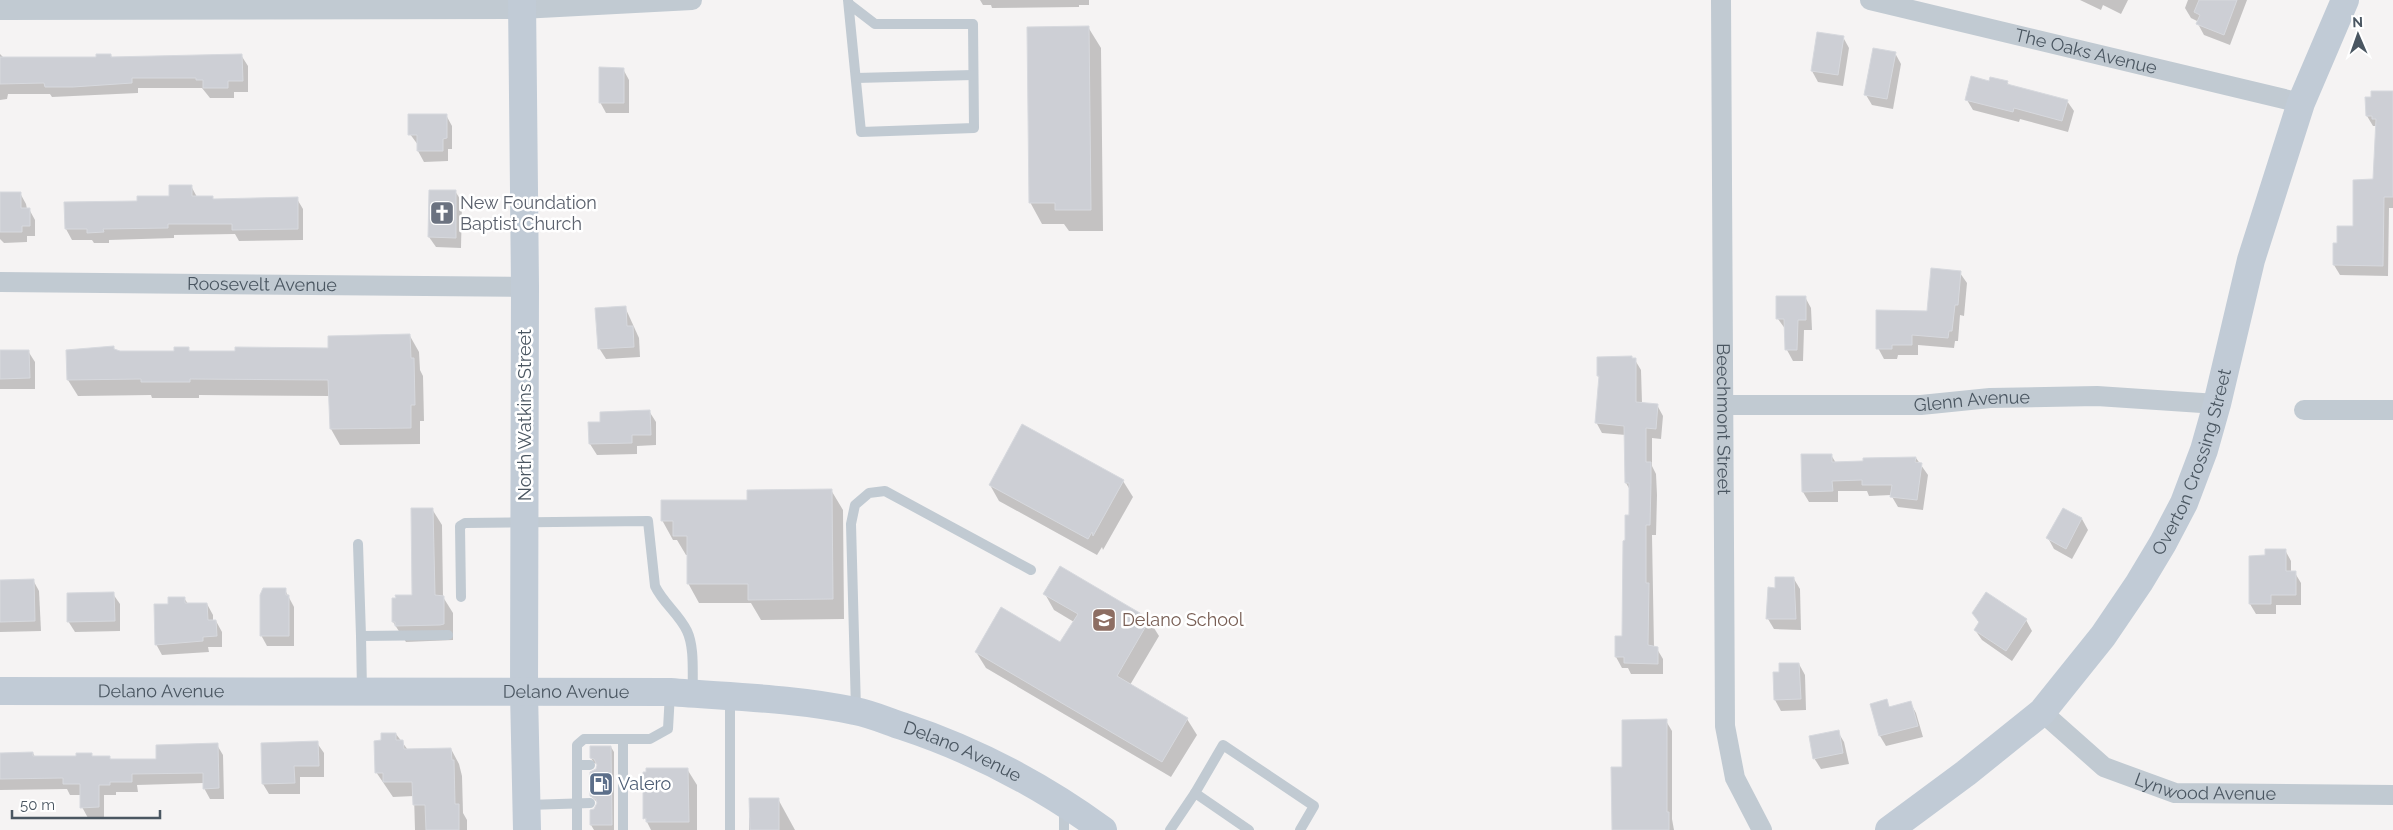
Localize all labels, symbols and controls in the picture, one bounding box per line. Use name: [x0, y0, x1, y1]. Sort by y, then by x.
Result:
north arrow: [2333, 10, 2383, 60]
text: N: [2352, 14, 2363, 30]
street label: The Oaks Avenue: [2013, 24, 2160, 78]
place label: New Foundation Baptist Church: [460, 192, 597, 234]
church icon: New Foundation Baptist Church: [429, 200, 455, 226]
street label: Roosevelt Avenue: [187, 273, 338, 295]
street label: North Watkins Street: [514, 329, 535, 501]
street label: Beechmont Street: [1713, 343, 1735, 495]
street label: Overton Crossing Street: [2147, 366, 2235, 559]
street label: Glenn Avenue: [1914, 386, 2031, 415]
school or university icon: Delano School: [1091, 607, 1117, 633]
place label: Delano School: [1122, 609, 1244, 630]
street label: Delano Avenue: [98, 680, 225, 701]
street label: Delano Avenue: [503, 681, 630, 702]
street label: Delano Avenue: [901, 716, 1026, 786]
street label: Lynwood Avenue: [2132, 768, 2277, 804]
fuel station icon: Valero: [588, 771, 614, 797]
place label: Valero: [618, 773, 672, 794]
scale bar: [12, 788, 160, 820]
text: 50 m: [20, 796, 55, 814]

